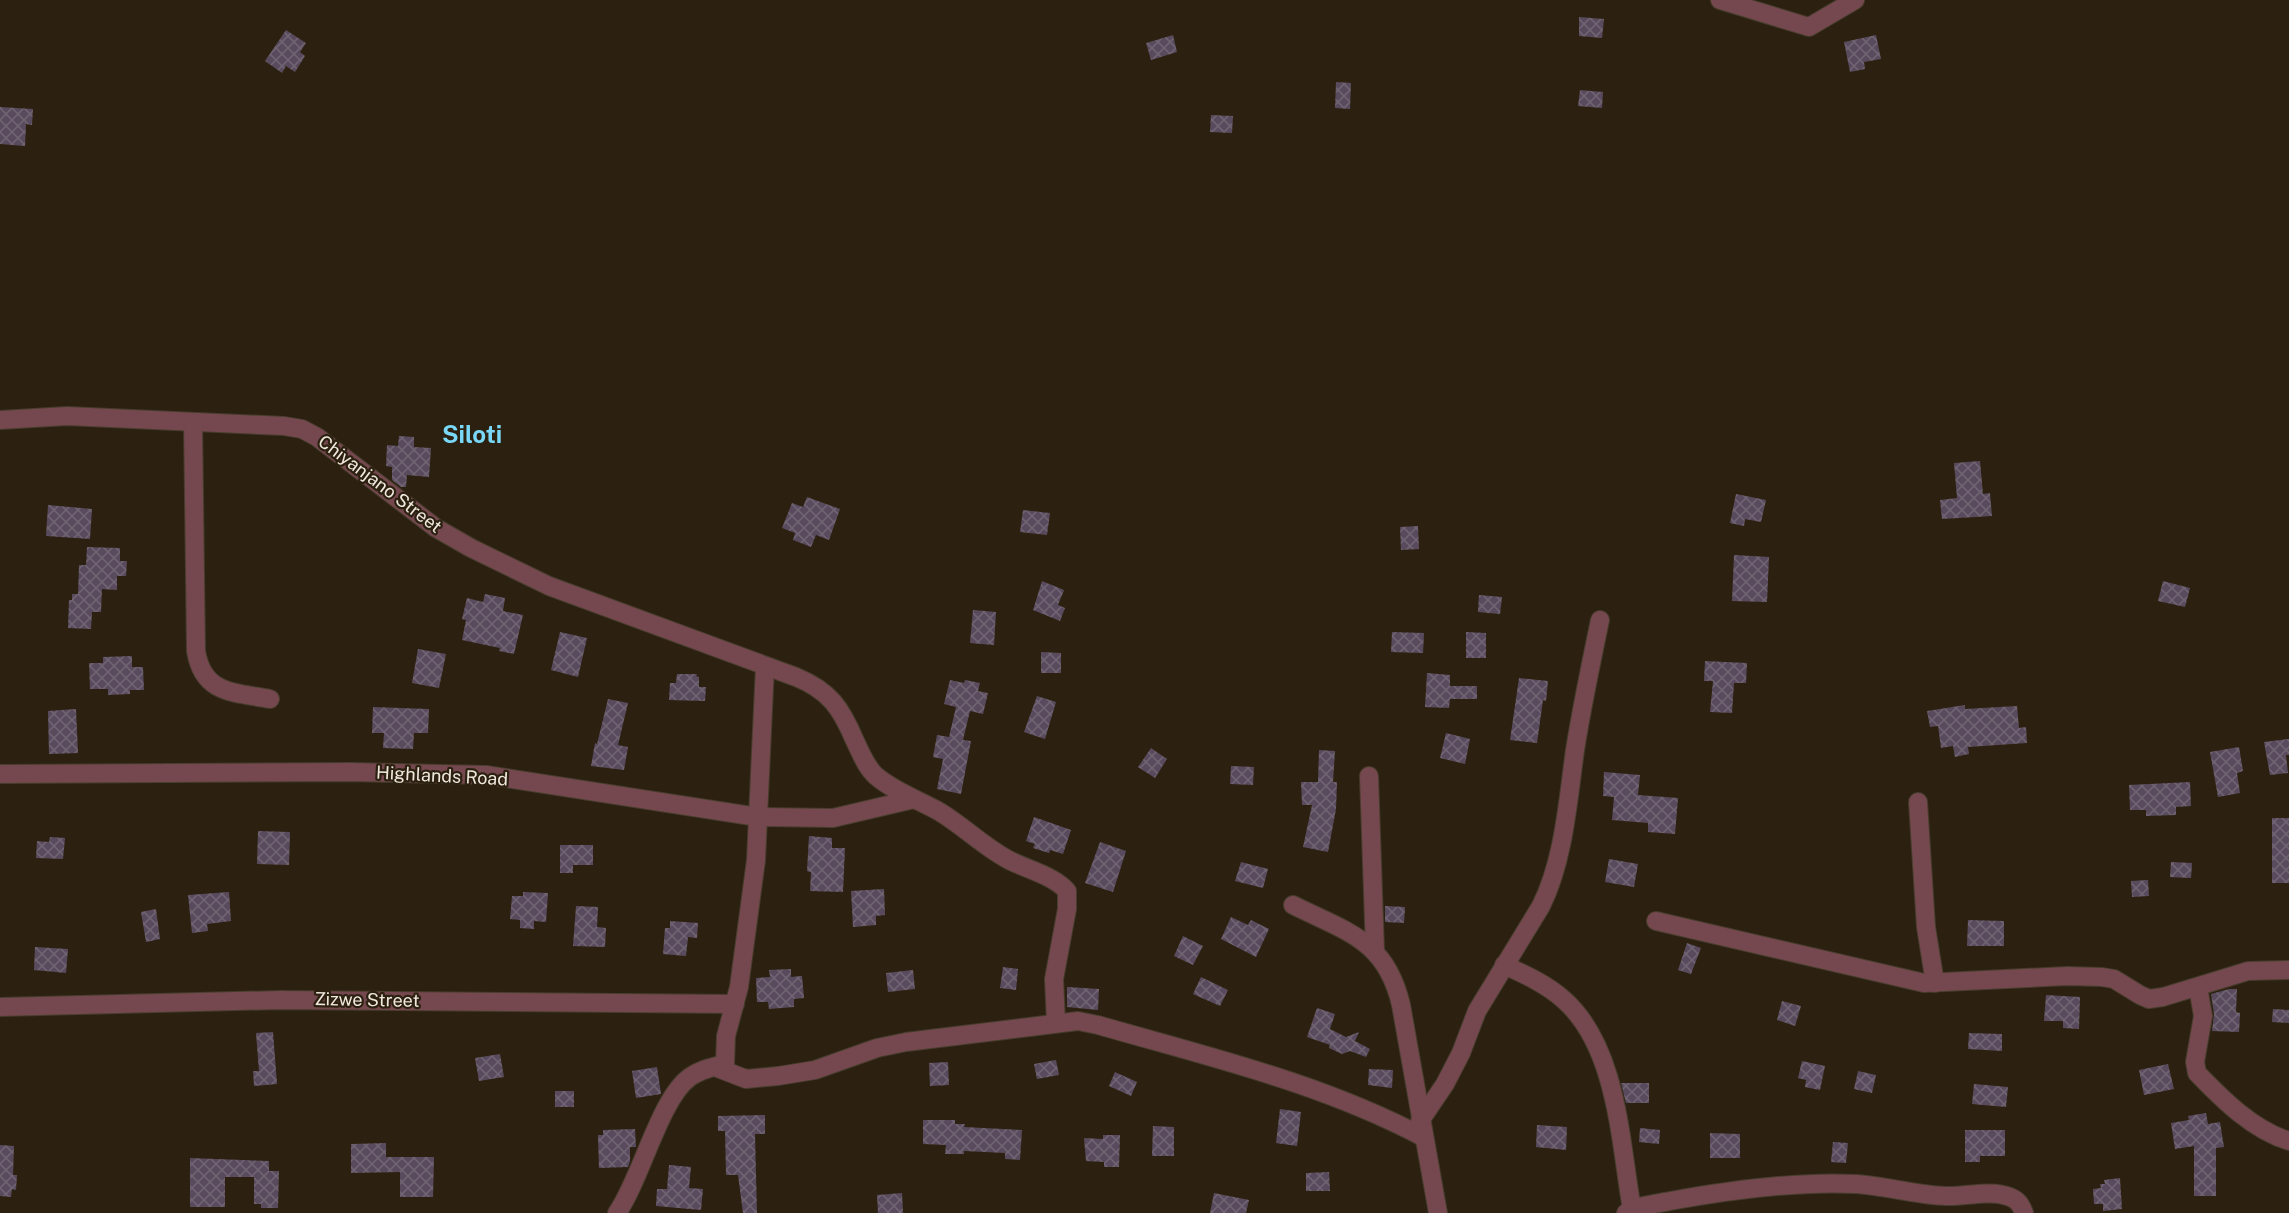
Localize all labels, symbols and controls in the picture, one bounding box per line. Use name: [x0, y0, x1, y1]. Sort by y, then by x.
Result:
district label: Siloti: [442, 420, 502, 448]
street label: Chiyanjano Street: [314, 430, 446, 537]
street label: Highlands Road: [375, 762, 509, 789]
street label: Zizwe Street: [314, 988, 420, 1011]

